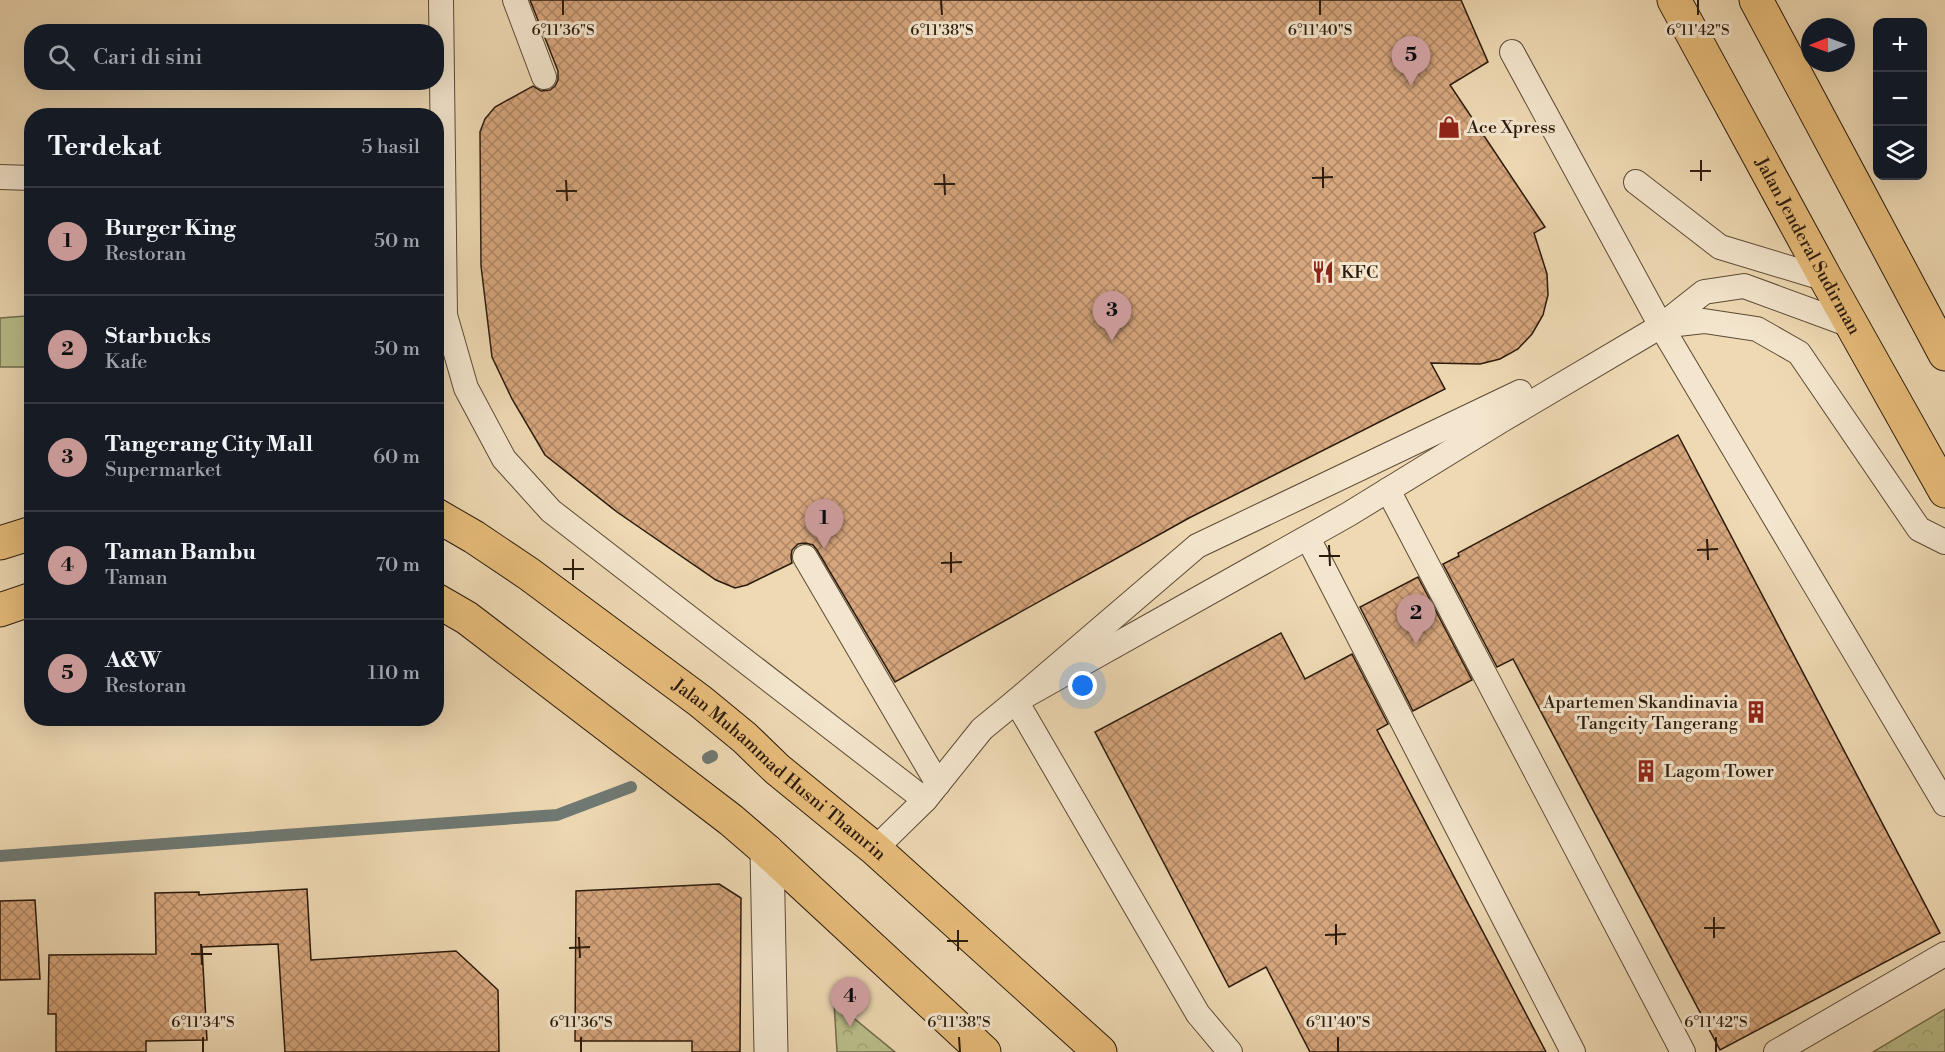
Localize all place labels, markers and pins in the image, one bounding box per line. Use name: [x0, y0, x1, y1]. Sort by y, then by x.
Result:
pin: 5: [1392, 36, 1430, 86]
shop icon: Ace Xpress: [1436, 114, 1462, 140]
place label: Ace Xpress: [1466, 116, 1556, 139]
restaurant icon: KFC: [1310, 259, 1336, 285]
place label: KFC: [1341, 261, 1378, 284]
pin: 3: [1092, 292, 1132, 341]
pin: 1: [804, 500, 844, 549]
pin: 2: [1396, 594, 1436, 644]
place label: Apartemen Skandinavia Tangcity Tangerang: [1542, 691, 1739, 735]
building icon: Apartemen Skandinavia Tangcity Tangerang: [1743, 699, 1769, 725]
building icon: Lagom Tower: [1633, 758, 1659, 784]
place label: Lagom Tower: [1664, 760, 1774, 783]
pin: 4: [830, 978, 870, 1027]

